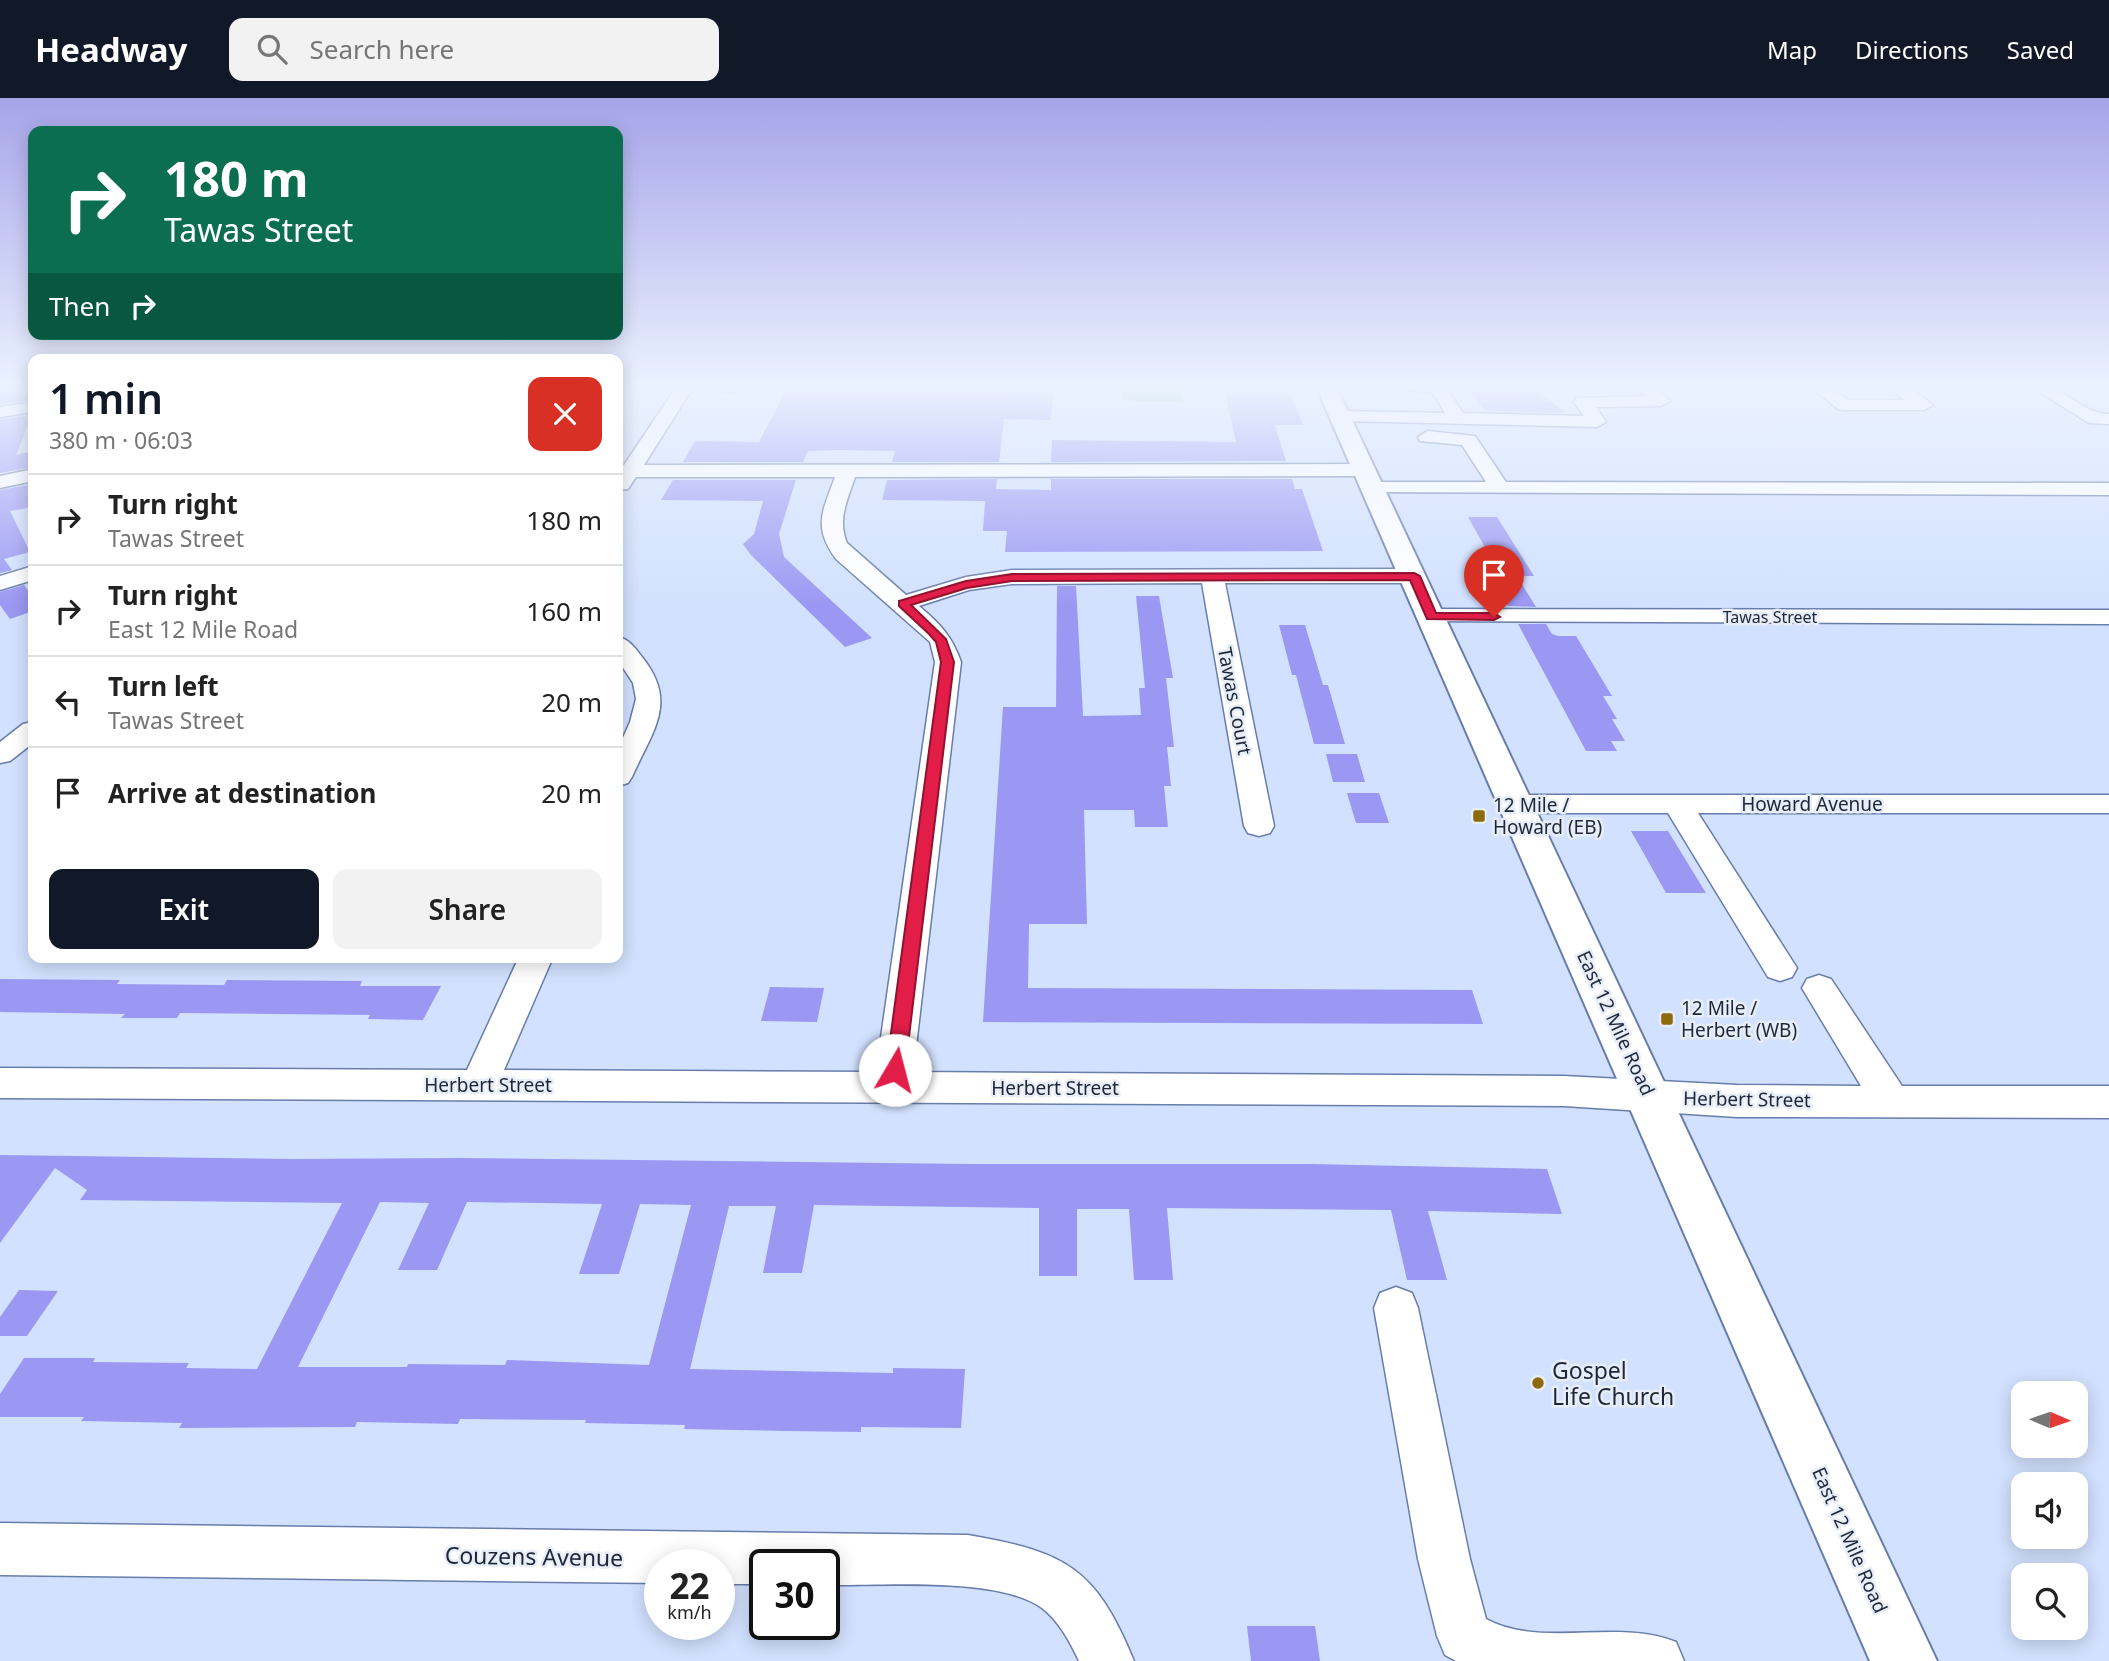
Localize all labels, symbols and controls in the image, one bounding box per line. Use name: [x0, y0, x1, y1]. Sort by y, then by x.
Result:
search box: [229, 18, 719, 81]
text: Headway: [35, 27, 187, 72]
icon: search: [253, 30, 291, 68]
text: Search here: [309, 31, 454, 67]
text: Map: [1767, 33, 1817, 66]
text: Directions: [1855, 33, 1969, 66]
text: Saved: [2007, 33, 2074, 66]
text: 180 m: [164, 145, 309, 211]
icon: right: [49, 154, 140, 245]
text: Tawas Street: [164, 208, 353, 251]
icon: right: [124, 287, 162, 325]
text: Then: [49, 288, 110, 324]
text: 1 min: [49, 369, 163, 426]
button: close: [528, 377, 602, 451]
text: 380 m · 06:03: [49, 424, 193, 456]
text: Turn right: [108, 486, 238, 522]
icon: right: [49, 501, 87, 539]
text: 180 m: [526, 502, 602, 538]
text: Tawas Street: [108, 522, 244, 554]
pin: [1464, 545, 1524, 617]
icon: arrive: [1475, 556, 1513, 594]
text: Turn right: [108, 577, 238, 613]
icon: right: [49, 592, 87, 630]
text: 160 m: [526, 593, 602, 629]
street label: Tawas Street: [1723, 606, 1818, 628]
text: East 12 Mile Road: [108, 613, 298, 645]
street label: Tawas Court: [1212, 645, 1258, 757]
text: Turn left: [108, 668, 219, 704]
icon: left: [49, 683, 87, 721]
text: 20 m: [541, 684, 602, 720]
text: Tawas Street: [108, 704, 244, 736]
icon: arrive: [49, 774, 87, 812]
text: Arrive at destination: [108, 775, 377, 811]
text: 20 m: [541, 775, 602, 811]
street label: Howard Avenue: [1741, 791, 1883, 817]
place label: 12 Mile / Howard (EB): [1493, 792, 1602, 840]
marker: 12 Mile / Howard (EB): [1471, 808, 1487, 824]
button: Exit: [49, 869, 319, 949]
button: Share: [333, 869, 602, 949]
street label: East 12 Mile Road: [1571, 946, 1661, 1100]
place label: 12 Mile / Herbert (WB): [1681, 995, 1797, 1043]
marker: 12 Mile / Herbert (WB): [1659, 1011, 1675, 1027]
position arrow: [858, 1033, 932, 1107]
street label: Herbert Street: [424, 1072, 552, 1098]
street label: Herbert Street: [991, 1075, 1119, 1101]
street label: Herbert Street: [1683, 1085, 1811, 1113]
place label: Gospel Life Church: [1552, 1354, 1674, 1412]
marker: Gospel Life Church: [1530, 1375, 1546, 1391]
north arrow: [2011, 1381, 2088, 1458]
map controls: [2011, 1381, 2088, 1640]
street label: East 12 Mile Road: [1806, 1463, 1894, 1617]
button: sound: [2011, 1472, 2088, 1549]
street label: Couzens Avenue: [445, 1538, 623, 1574]
speed limit sign: 30: [749, 1549, 840, 1640]
text: 22: [669, 1562, 710, 1609]
button: search: [2011, 1563, 2088, 1640]
text: km/h: [667, 1600, 712, 1624]

